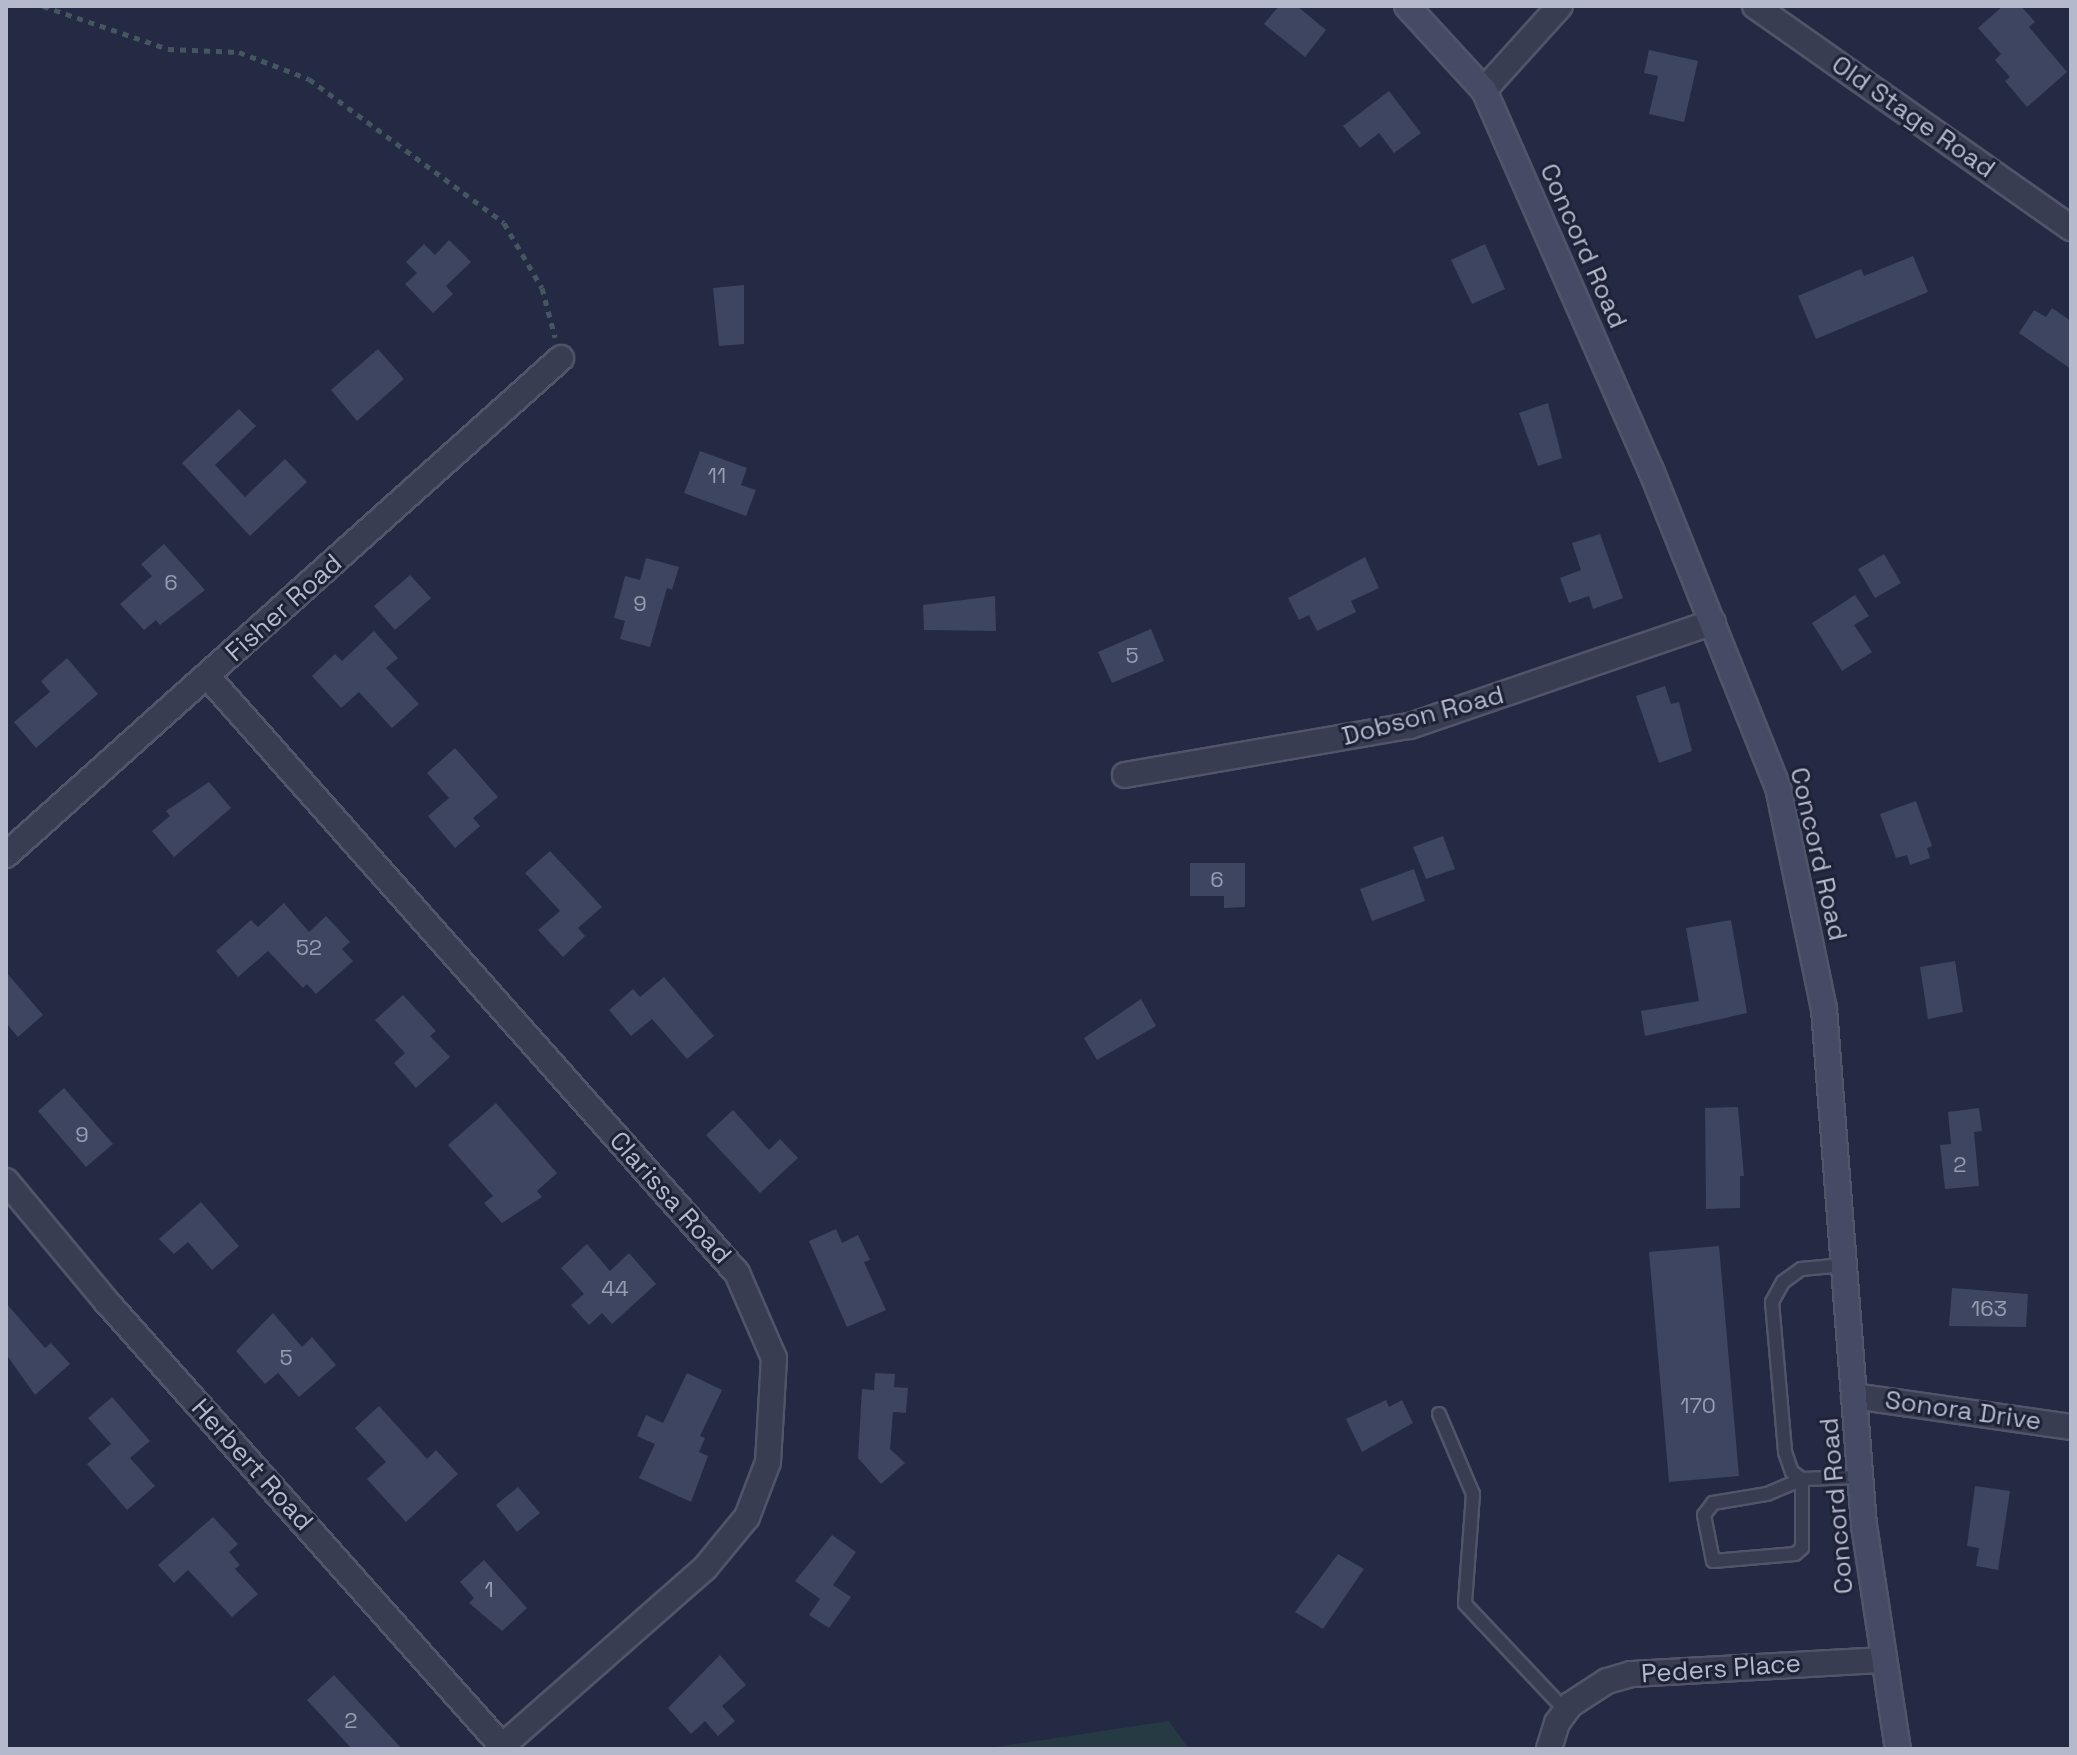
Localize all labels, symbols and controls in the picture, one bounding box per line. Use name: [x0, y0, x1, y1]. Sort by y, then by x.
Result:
street label: Old Stage Road: [1825, 49, 2001, 185]
street label: Concord Road: [1533, 159, 1633, 333]
house number: 11: [708, 463, 726, 489]
street label: Fisher Road: [219, 548, 349, 668]
house number: 6: [164, 570, 178, 596]
house number: 9: [633, 591, 647, 617]
house number: 5: [1125, 643, 1139, 669]
street label: Dobson Road: [1339, 679, 1507, 753]
street label: Concord Road: [1783, 764, 1853, 944]
house number: 6: [1210, 867, 1224, 893]
house number: 52: [296, 935, 322, 961]
house number: 9: [75, 1122, 89, 1148]
street label: Clarissa Road: [603, 1126, 737, 1270]
house number: 2: [1953, 1152, 1967, 1178]
house number: 44: [601, 1276, 629, 1302]
house number: 163: [1971, 1296, 2007, 1322]
house number: 5: [279, 1345, 293, 1371]
street label: Sonora Drive: [1883, 1385, 2043, 1437]
street label: Herbert Road: [185, 1393, 319, 1537]
house number: 170: [1680, 1393, 1716, 1419]
street label: Concord Road: [1814, 1417, 1860, 1595]
house number: 1: [484, 1577, 494, 1603]
street label: Peders Place: [1640, 1648, 1802, 1690]
house number: 2: [344, 1708, 358, 1734]

